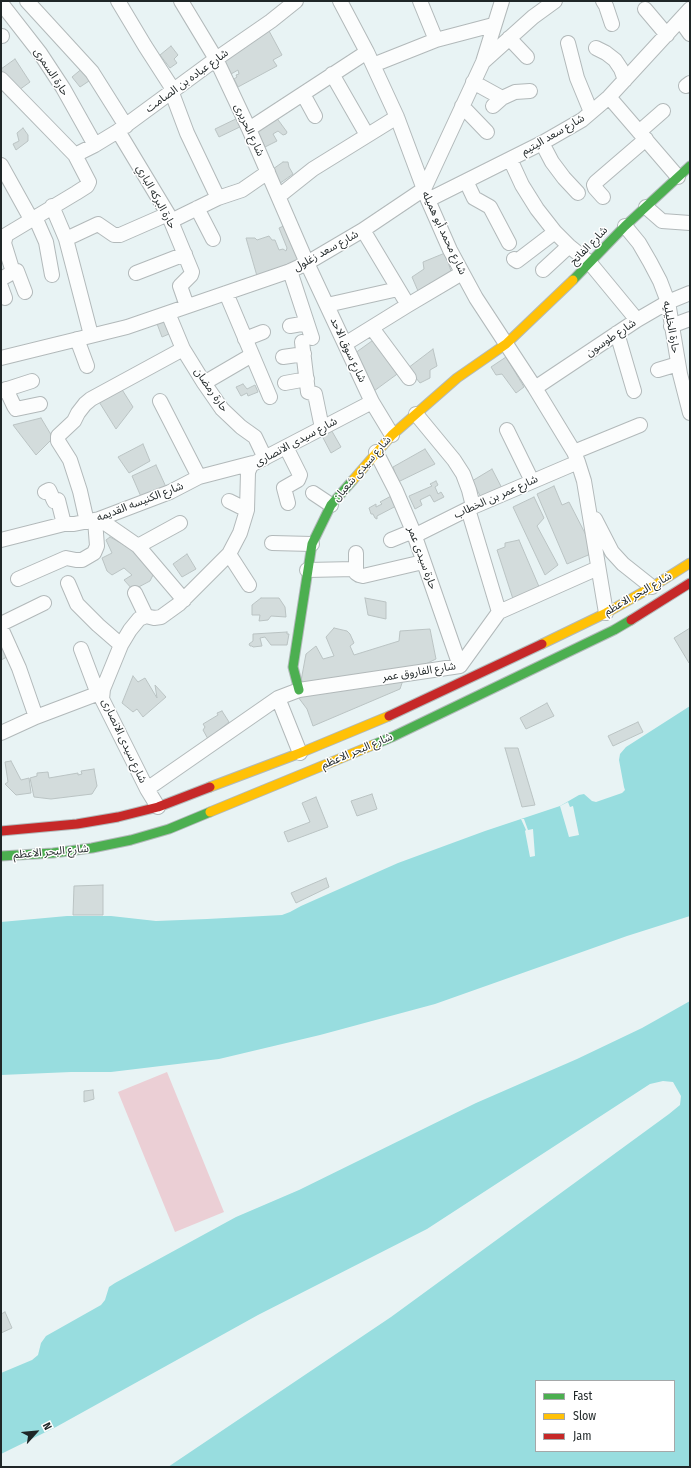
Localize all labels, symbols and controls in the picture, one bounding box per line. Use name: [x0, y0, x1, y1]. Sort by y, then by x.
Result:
street label: حارة السمرى: [31, 46, 71, 98]
street label: شارع عباده بن الصامت: [143, 46, 231, 116]
street label: شارع الحريرى: [231, 102, 267, 158]
street label: شارع سعد اليتيم: [519, 112, 587, 158]
street label: حارة البركه الباري: [133, 163, 179, 231]
street label: شارع محمد أبو هميله: [419, 189, 469, 277]
street label: شارع الفاتح: [567, 224, 611, 268]
street label: شارع سعد زغلول: [291, 228, 361, 274]
street label: حارة الخليليه: [660, 300, 682, 354]
street label: شارع سوق الاحد: [327, 315, 369, 385]
street label: شارع طوسون: [583, 316, 639, 360]
street label: حارة رمضان: [191, 365, 231, 415]
street label: شارع سيدى الانصارى: [252, 415, 340, 469]
street label: شارع سيدى شعبان: [330, 434, 394, 504]
street label: شارع عمر بن الخطاب: [452, 472, 540, 522]
street label: شارع الكنيسه القديمه: [95, 479, 185, 525]
street label: حارة سيدى عمر: [404, 525, 440, 591]
street label: شارع البحر الاعظم: [602, 569, 674, 619]
street label: شارع الفاروق عمر: [381, 660, 457, 684]
street label: شارع سيدى الانصارى: [99, 697, 149, 785]
street label: شارع البحر الاعظم: [320, 730, 394, 772]
street label: شارع البحر الاعظم: [13, 842, 89, 862]
legend: [535, 1380, 675, 1452]
text: Fast: [573, 1389, 592, 1403]
text: Slow: [573, 1409, 596, 1423]
north arrow: [16, 1412, 56, 1452]
text: N: [40, 1420, 54, 1432]
text: Jam: [573, 1429, 591, 1443]

